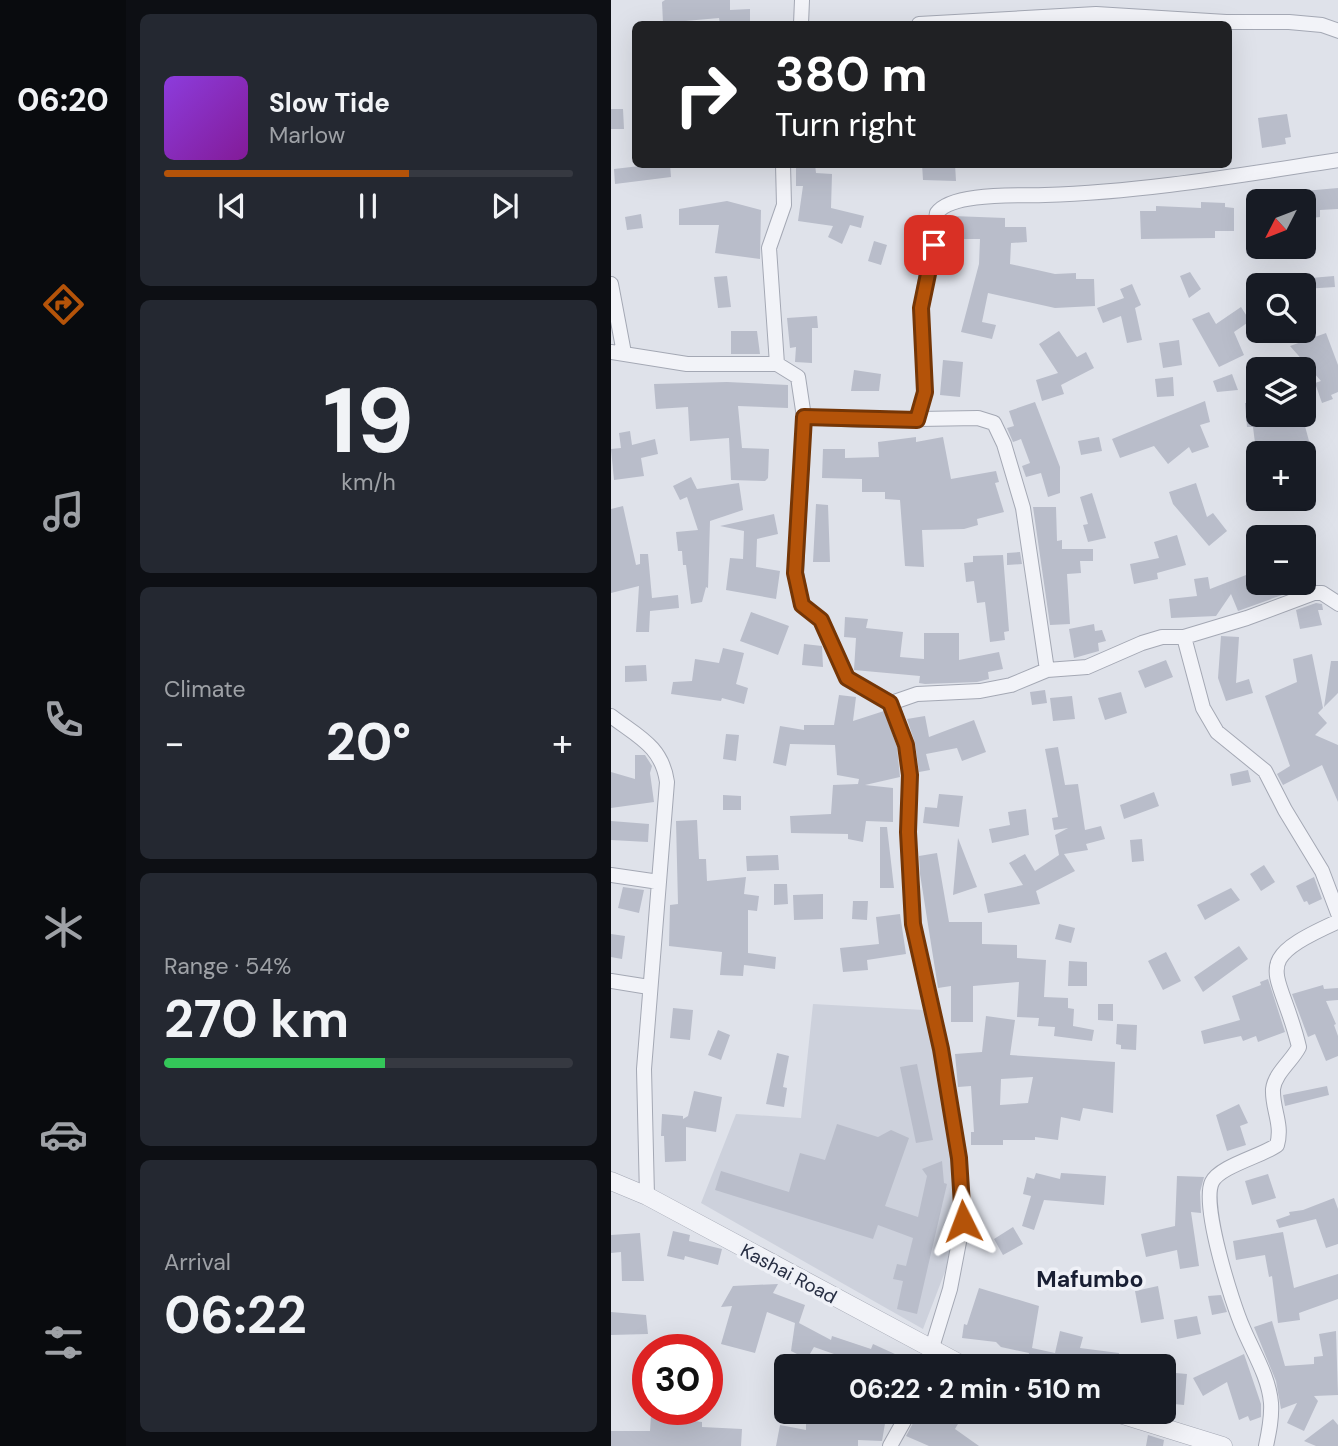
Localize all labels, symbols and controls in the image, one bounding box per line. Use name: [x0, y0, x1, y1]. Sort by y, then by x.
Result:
text: 380 m: [775, 42, 928, 106]
icon: right: [660, 49, 751, 140]
text: 06:20: [17, 79, 109, 121]
text: Slow Tide: [269, 86, 390, 120]
text: Turn right: [775, 104, 917, 146]
text: Marlow: [269, 120, 345, 150]
icon: previous: [213, 187, 251, 225]
icon: pause: [349, 187, 387, 225]
icon: next: [486, 187, 524, 225]
north arrow: [1246, 189, 1316, 259]
map controls: [1246, 189, 1316, 595]
pin: [904, 215, 964, 275]
icon: arrive: [915, 226, 953, 264]
button: search: [1246, 273, 1316, 343]
icon: directions: [39, 280, 88, 329]
button: layers: [1246, 357, 1316, 427]
text: 19: [323, 362, 414, 480]
button: +: [1246, 441, 1316, 511]
text: km/h: [341, 467, 396, 497]
icon: music: [39, 487, 88, 536]
button: −: [1246, 525, 1316, 595]
text: Climate: [164, 674, 246, 704]
icon: phone: [39, 695, 88, 744]
text: 20°: [326, 708, 411, 776]
text: −: [164, 718, 185, 768]
text: +: [552, 718, 573, 768]
icon: climate: [39, 903, 88, 952]
text: Range · 54%: [164, 951, 291, 981]
text: 270 km: [164, 985, 349, 1053]
icon: car: [39, 1110, 88, 1159]
position arrow: [926, 1184, 1000, 1258]
street label: Kashai Road: [736, 1238, 841, 1309]
text: Arrival: [164, 1247, 231, 1277]
district label: Mafumbo: [1036, 1264, 1144, 1294]
text: 06:22: [164, 1281, 307, 1349]
icon: filters: [39, 1318, 88, 1367]
speed limit sign: 30: [632, 1334, 723, 1425]
text: 06:22 · 2 min · 510 m: [849, 1372, 1101, 1406]

